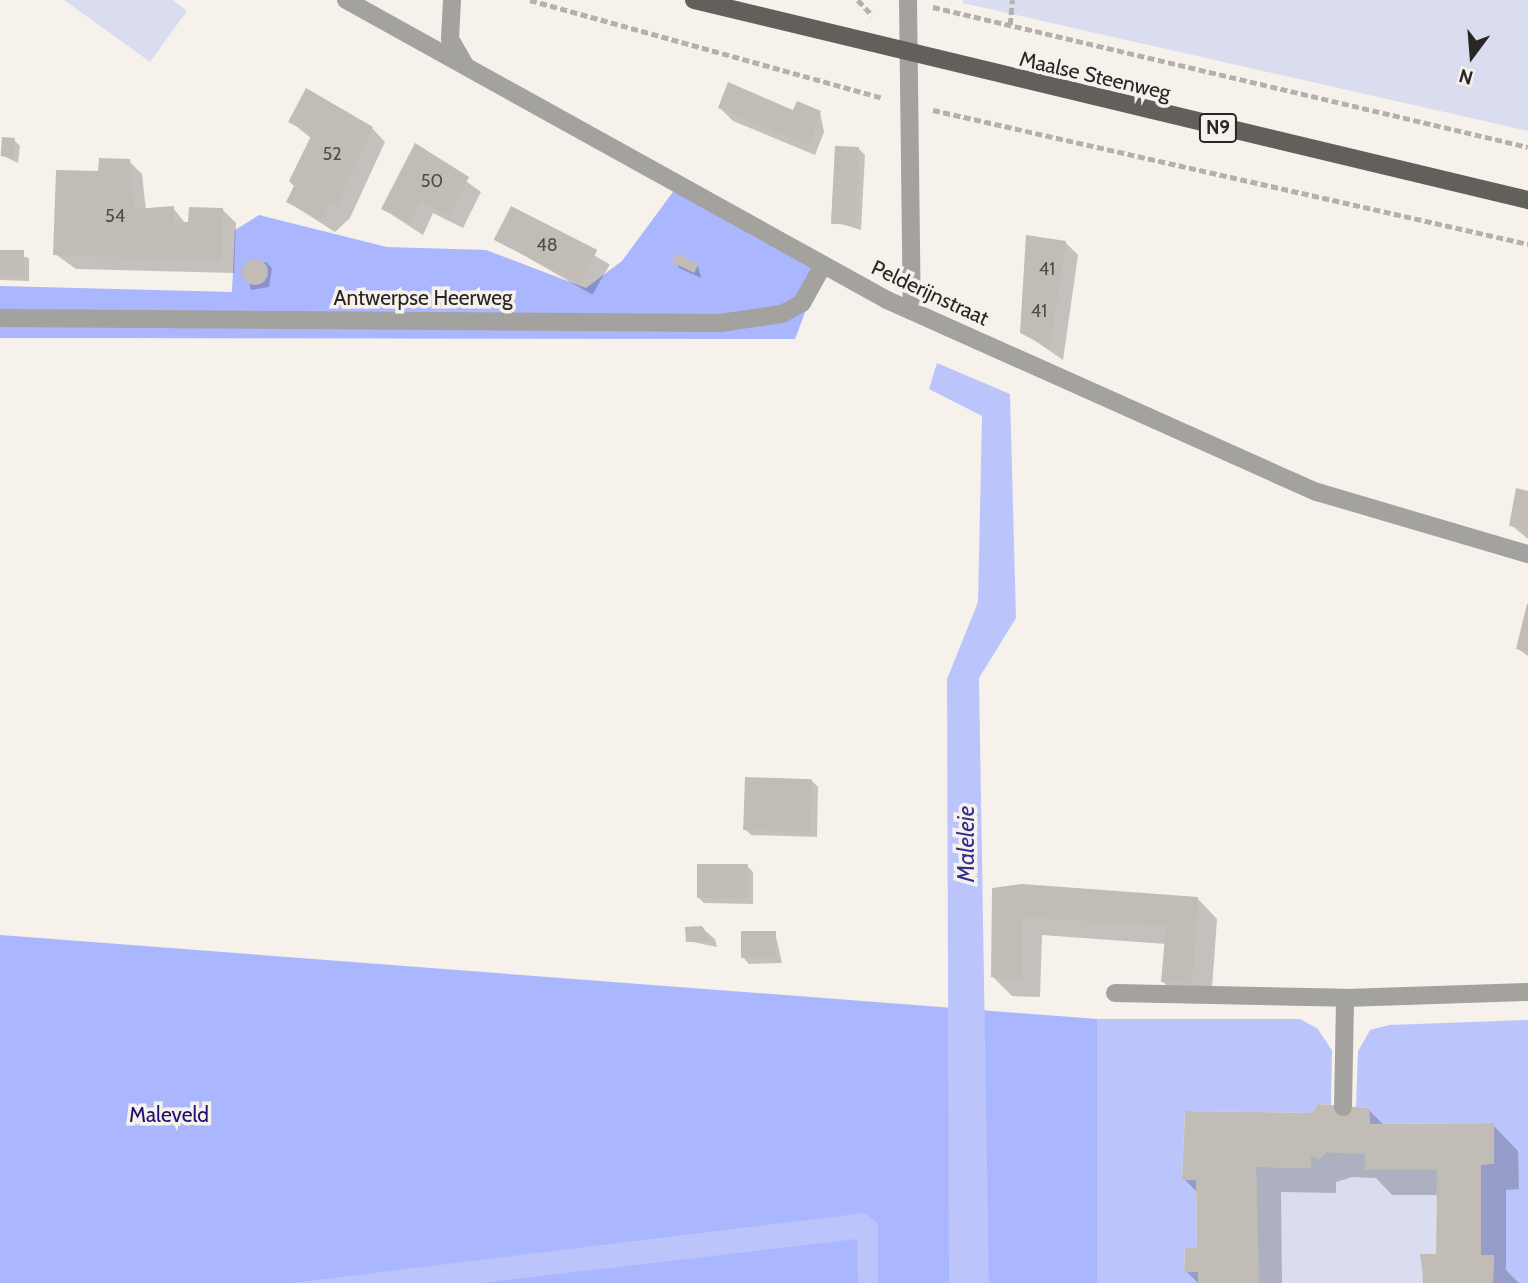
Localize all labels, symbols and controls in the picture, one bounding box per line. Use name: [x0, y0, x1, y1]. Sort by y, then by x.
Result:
north arrow: [1437, 21, 1507, 91]
street label: Maalse Steenweg: [1017, 46, 1173, 106]
text: N: [1456, 64, 1476, 90]
road number: N9: [1199, 112, 1237, 144]
house number: 52: [322, 143, 342, 165]
house number: 50: [421, 170, 443, 192]
house number: 54: [105, 205, 125, 227]
house number: 48: [536, 234, 558, 256]
street label: Pelderijnstraat: [867, 255, 993, 331]
house number: 41: [1039, 258, 1055, 280]
street label: Antwerpse Heerweg: [334, 285, 512, 311]
house number: 41: [1031, 300, 1047, 322]
water label: Maleleie: [952, 806, 980, 882]
park label: Maleveld: [129, 1102, 209, 1128]

